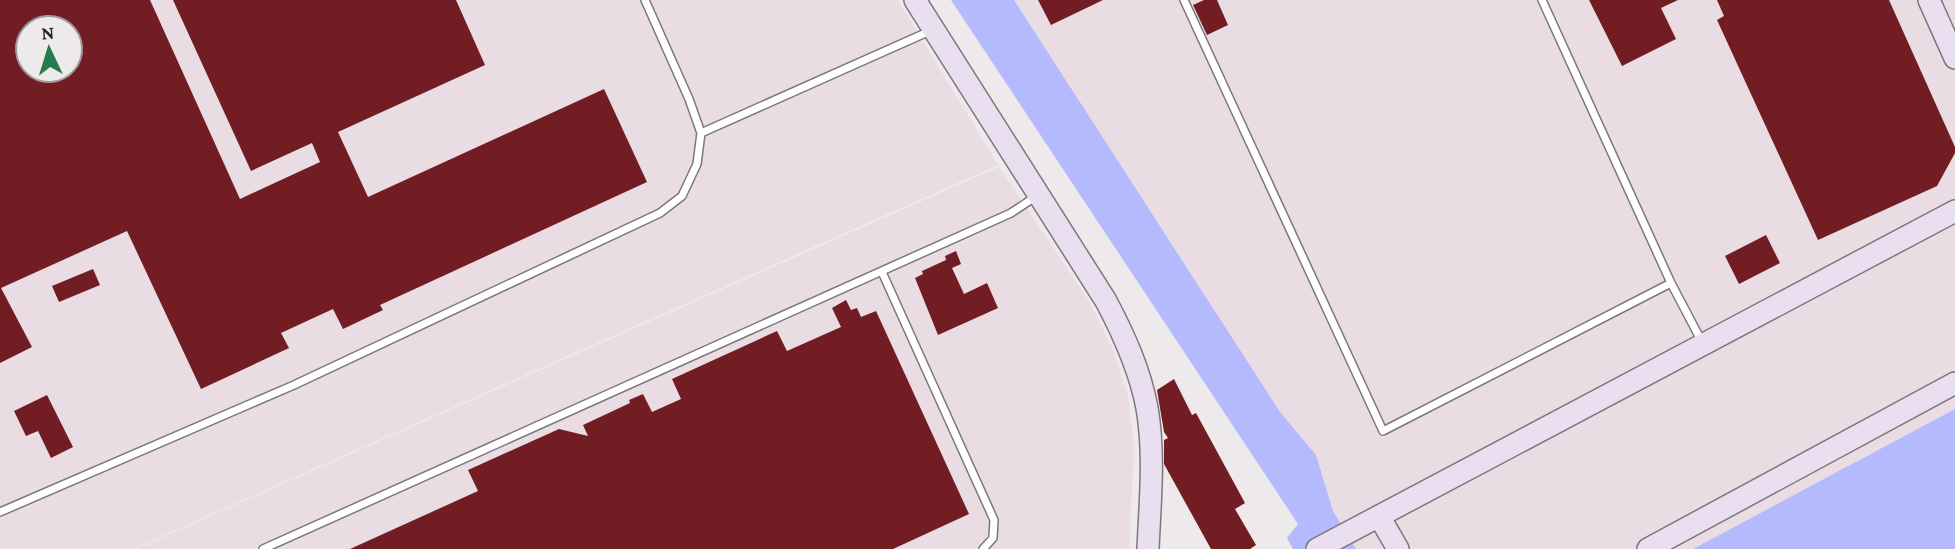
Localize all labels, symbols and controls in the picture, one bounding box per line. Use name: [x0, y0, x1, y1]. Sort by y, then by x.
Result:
north arrow: [14, 14, 84, 84]
text: N: [41, 22, 55, 43]

